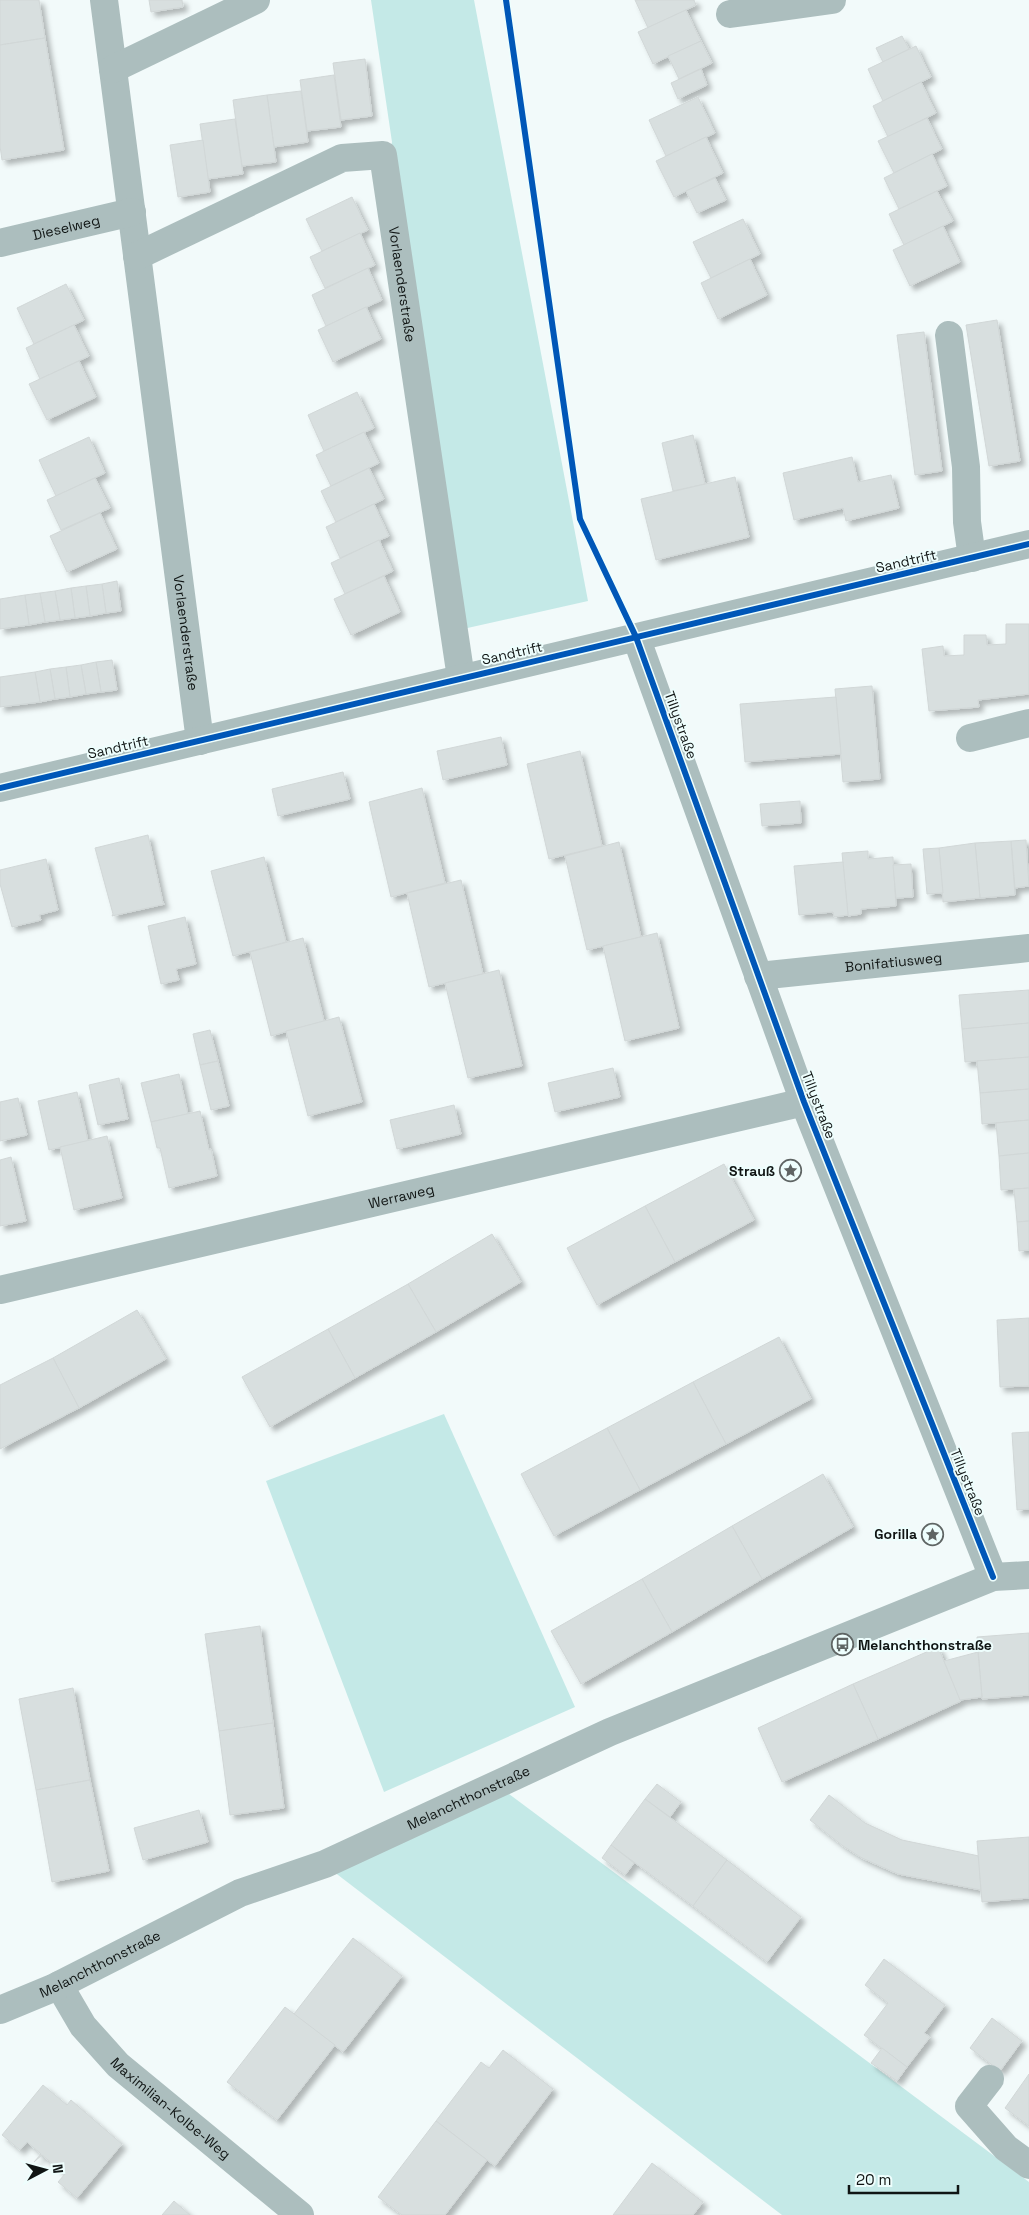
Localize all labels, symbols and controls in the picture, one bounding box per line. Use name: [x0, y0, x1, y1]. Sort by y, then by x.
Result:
street label: Dieselweg: [31, 211, 102, 244]
street label: Vorlaenderstraße: [385, 225, 420, 343]
street label: Sandtrift: [874, 545, 938, 577]
street label: Vorlaenderstraße: [170, 574, 202, 692]
street label: Sandtrift: [480, 637, 544, 669]
street label: Tillystraße: [660, 689, 702, 761]
street label: Sandtrift: [86, 731, 150, 763]
street label: Bonifatiusweg: [844, 948, 943, 976]
street label: Tillystraße: [798, 1069, 840, 1141]
place icon: Strauß: [779, 1159, 803, 1183]
place label: Strauß: [729, 1162, 775, 1180]
street label: Werraweg: [367, 1180, 436, 1213]
street label: Tillystraße: [946, 1446, 990, 1518]
place icon: Gorilla: [921, 1522, 945, 1546]
place label: Gorilla: [874, 1525, 917, 1543]
bus stop icon: Melanchthonstraße: [830, 1633, 854, 1657]
place label: Melanchthonstraße: [858, 1636, 992, 1654]
street label: Melanchthonstraße: [404, 1761, 533, 1834]
street label: Melanchthonstraße: [37, 1926, 163, 2002]
street label: Maximilian-Kolbe-Weg: [107, 2054, 234, 2163]
north arrow: [20, 2145, 70, 2195]
scale bar: [849, 2162, 958, 2194]
text: N: [48, 2163, 67, 2174]
text: 20 m: [856, 2170, 891, 2189]

